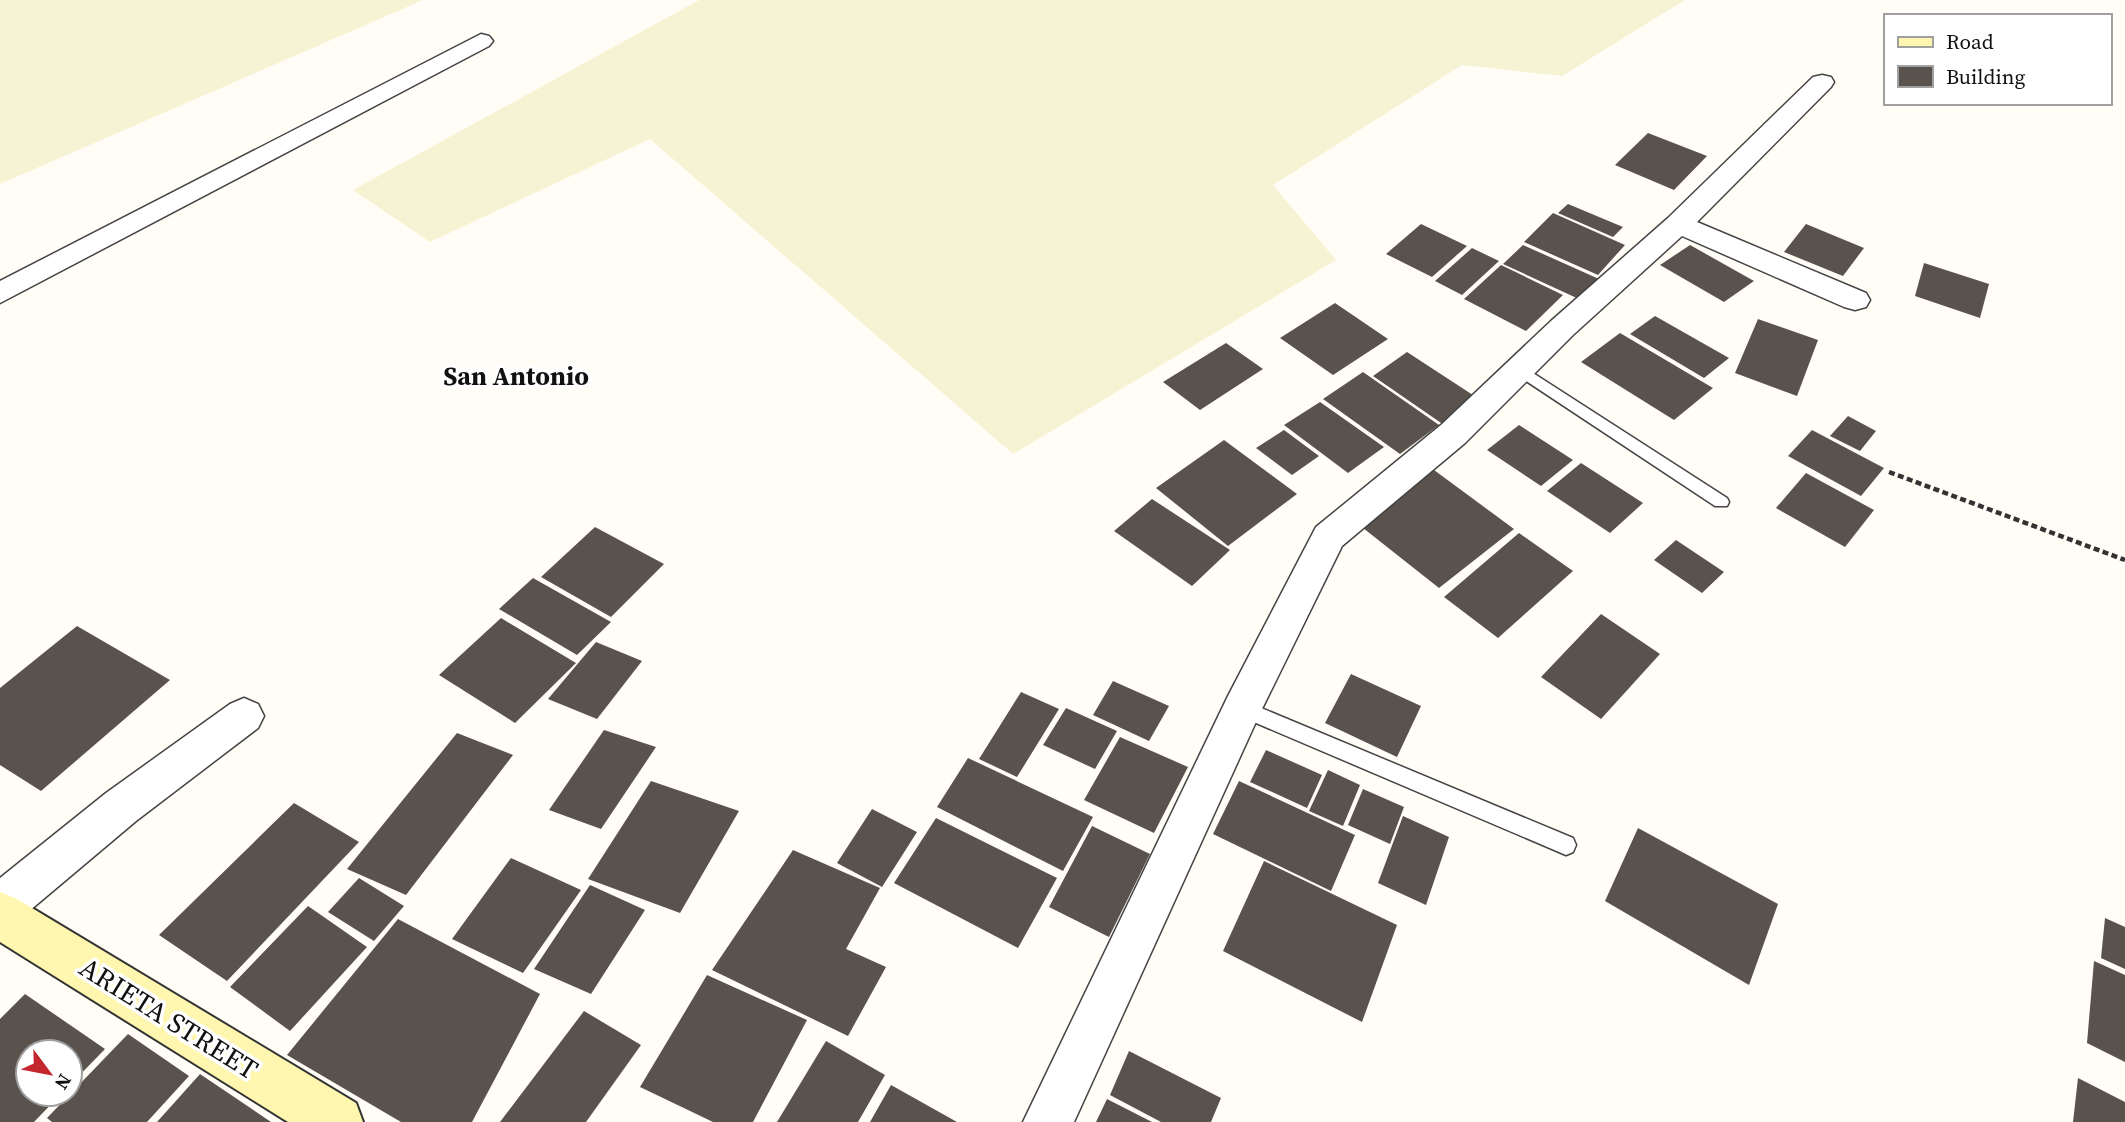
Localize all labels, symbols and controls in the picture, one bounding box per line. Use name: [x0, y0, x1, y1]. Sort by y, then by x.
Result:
legend: [1884, 14, 2111, 105]
text: Road: [1946, 27, 1994, 56]
text: Building: [1946, 62, 2025, 91]
district label: San Antonio: [443, 358, 589, 394]
street label: ARIETA STREET: [73, 948, 266, 1088]
north arrow: [14, 1038, 84, 1108]
text: N: [49, 1069, 78, 1095]

